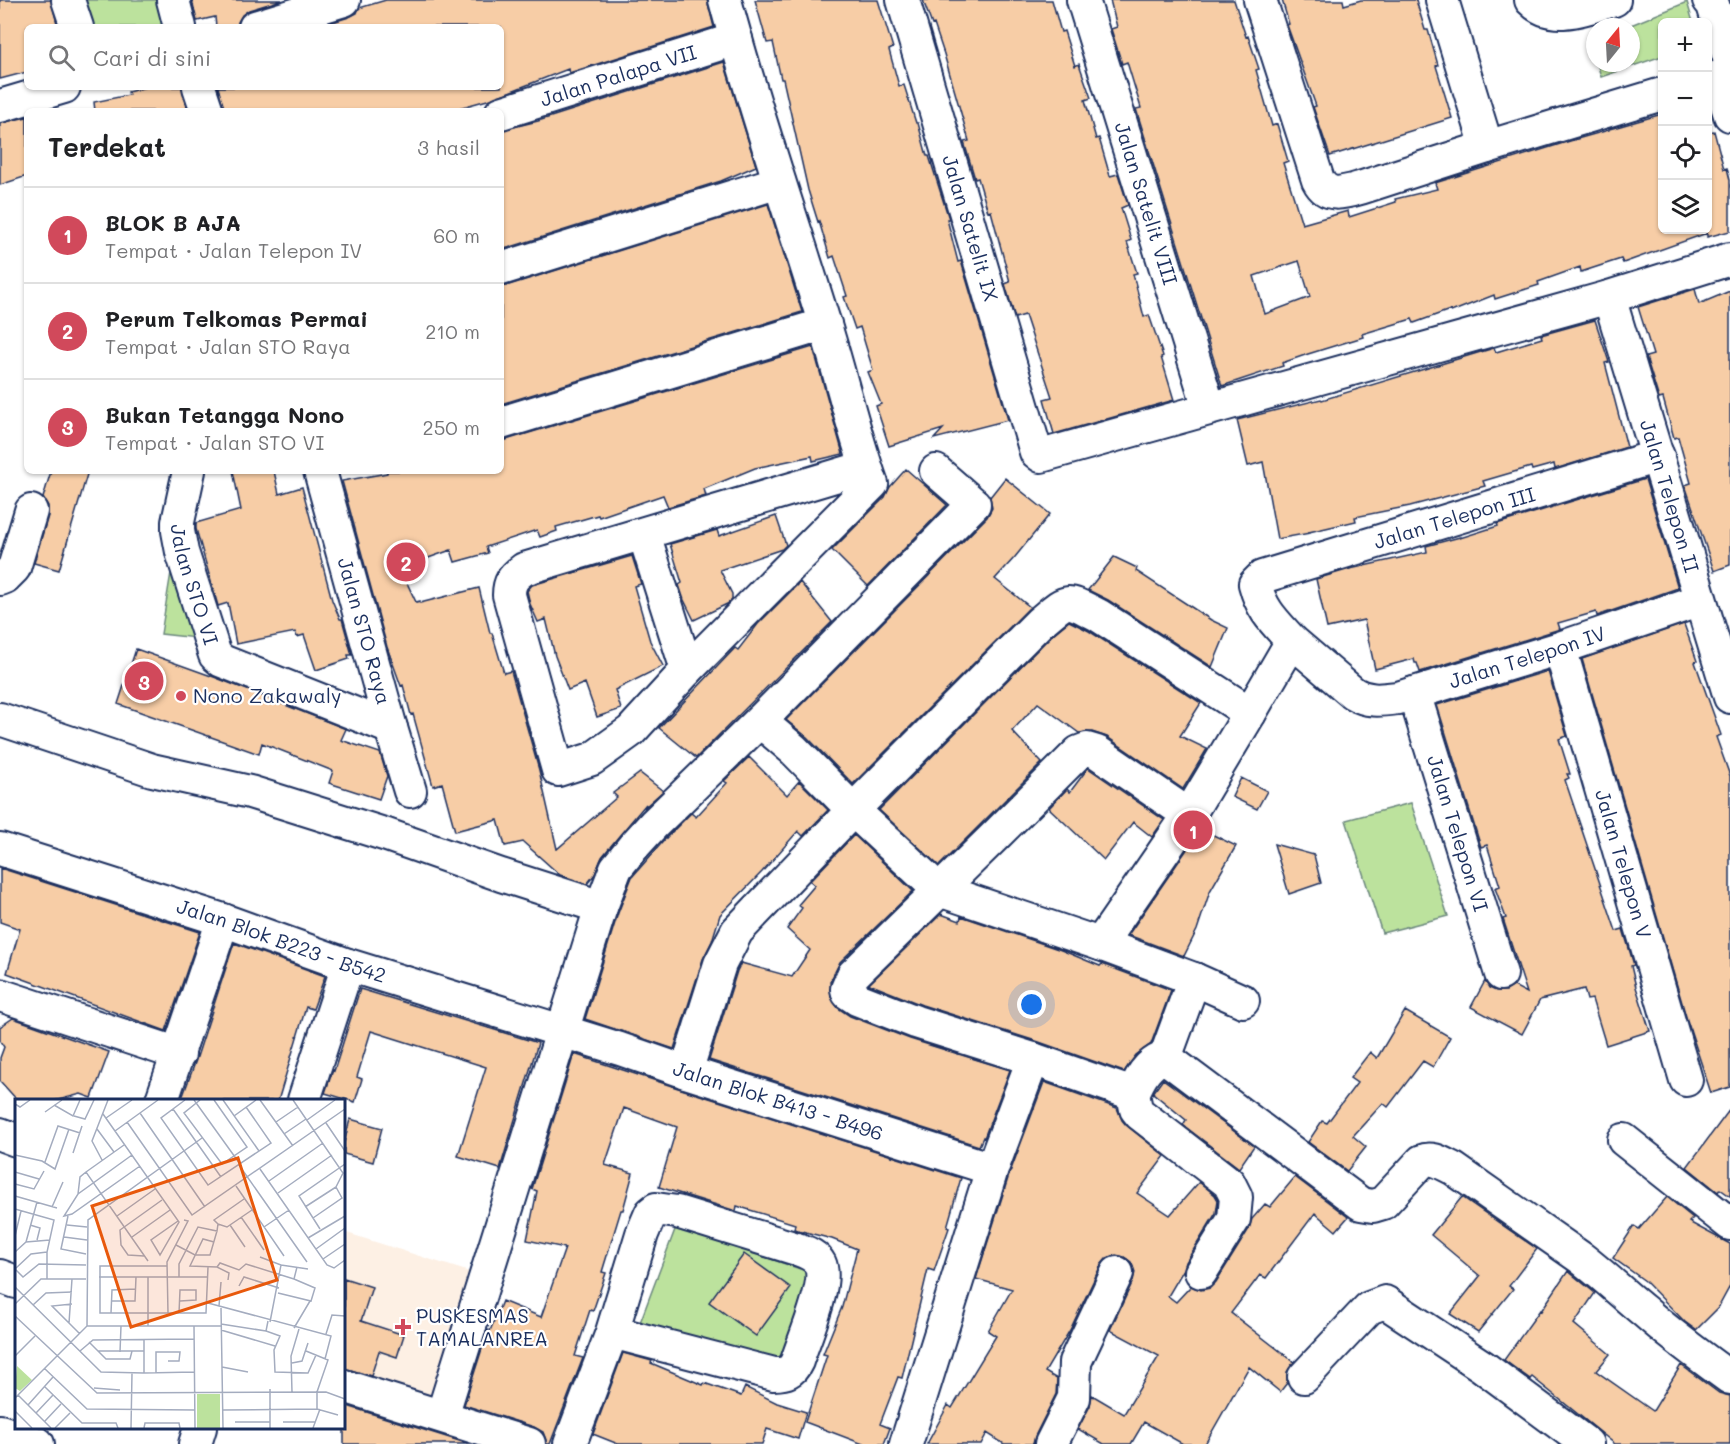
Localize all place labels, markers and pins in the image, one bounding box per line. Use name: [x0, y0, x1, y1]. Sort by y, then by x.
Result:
pin: 2: [386, 540, 426, 584]
pin: 3: [124, 658, 164, 704]
place label: Nono Zakawaly: [193, 682, 341, 708]
marker: Nono Zakawaly: [174, 689, 188, 703]
pin: 1: [1174, 808, 1212, 852]
place label: PUSKESMAS TAMALANREA: [416, 1302, 548, 1351]
marker: PUSKESMAS TAMALANREA: [394, 1318, 412, 1336]

